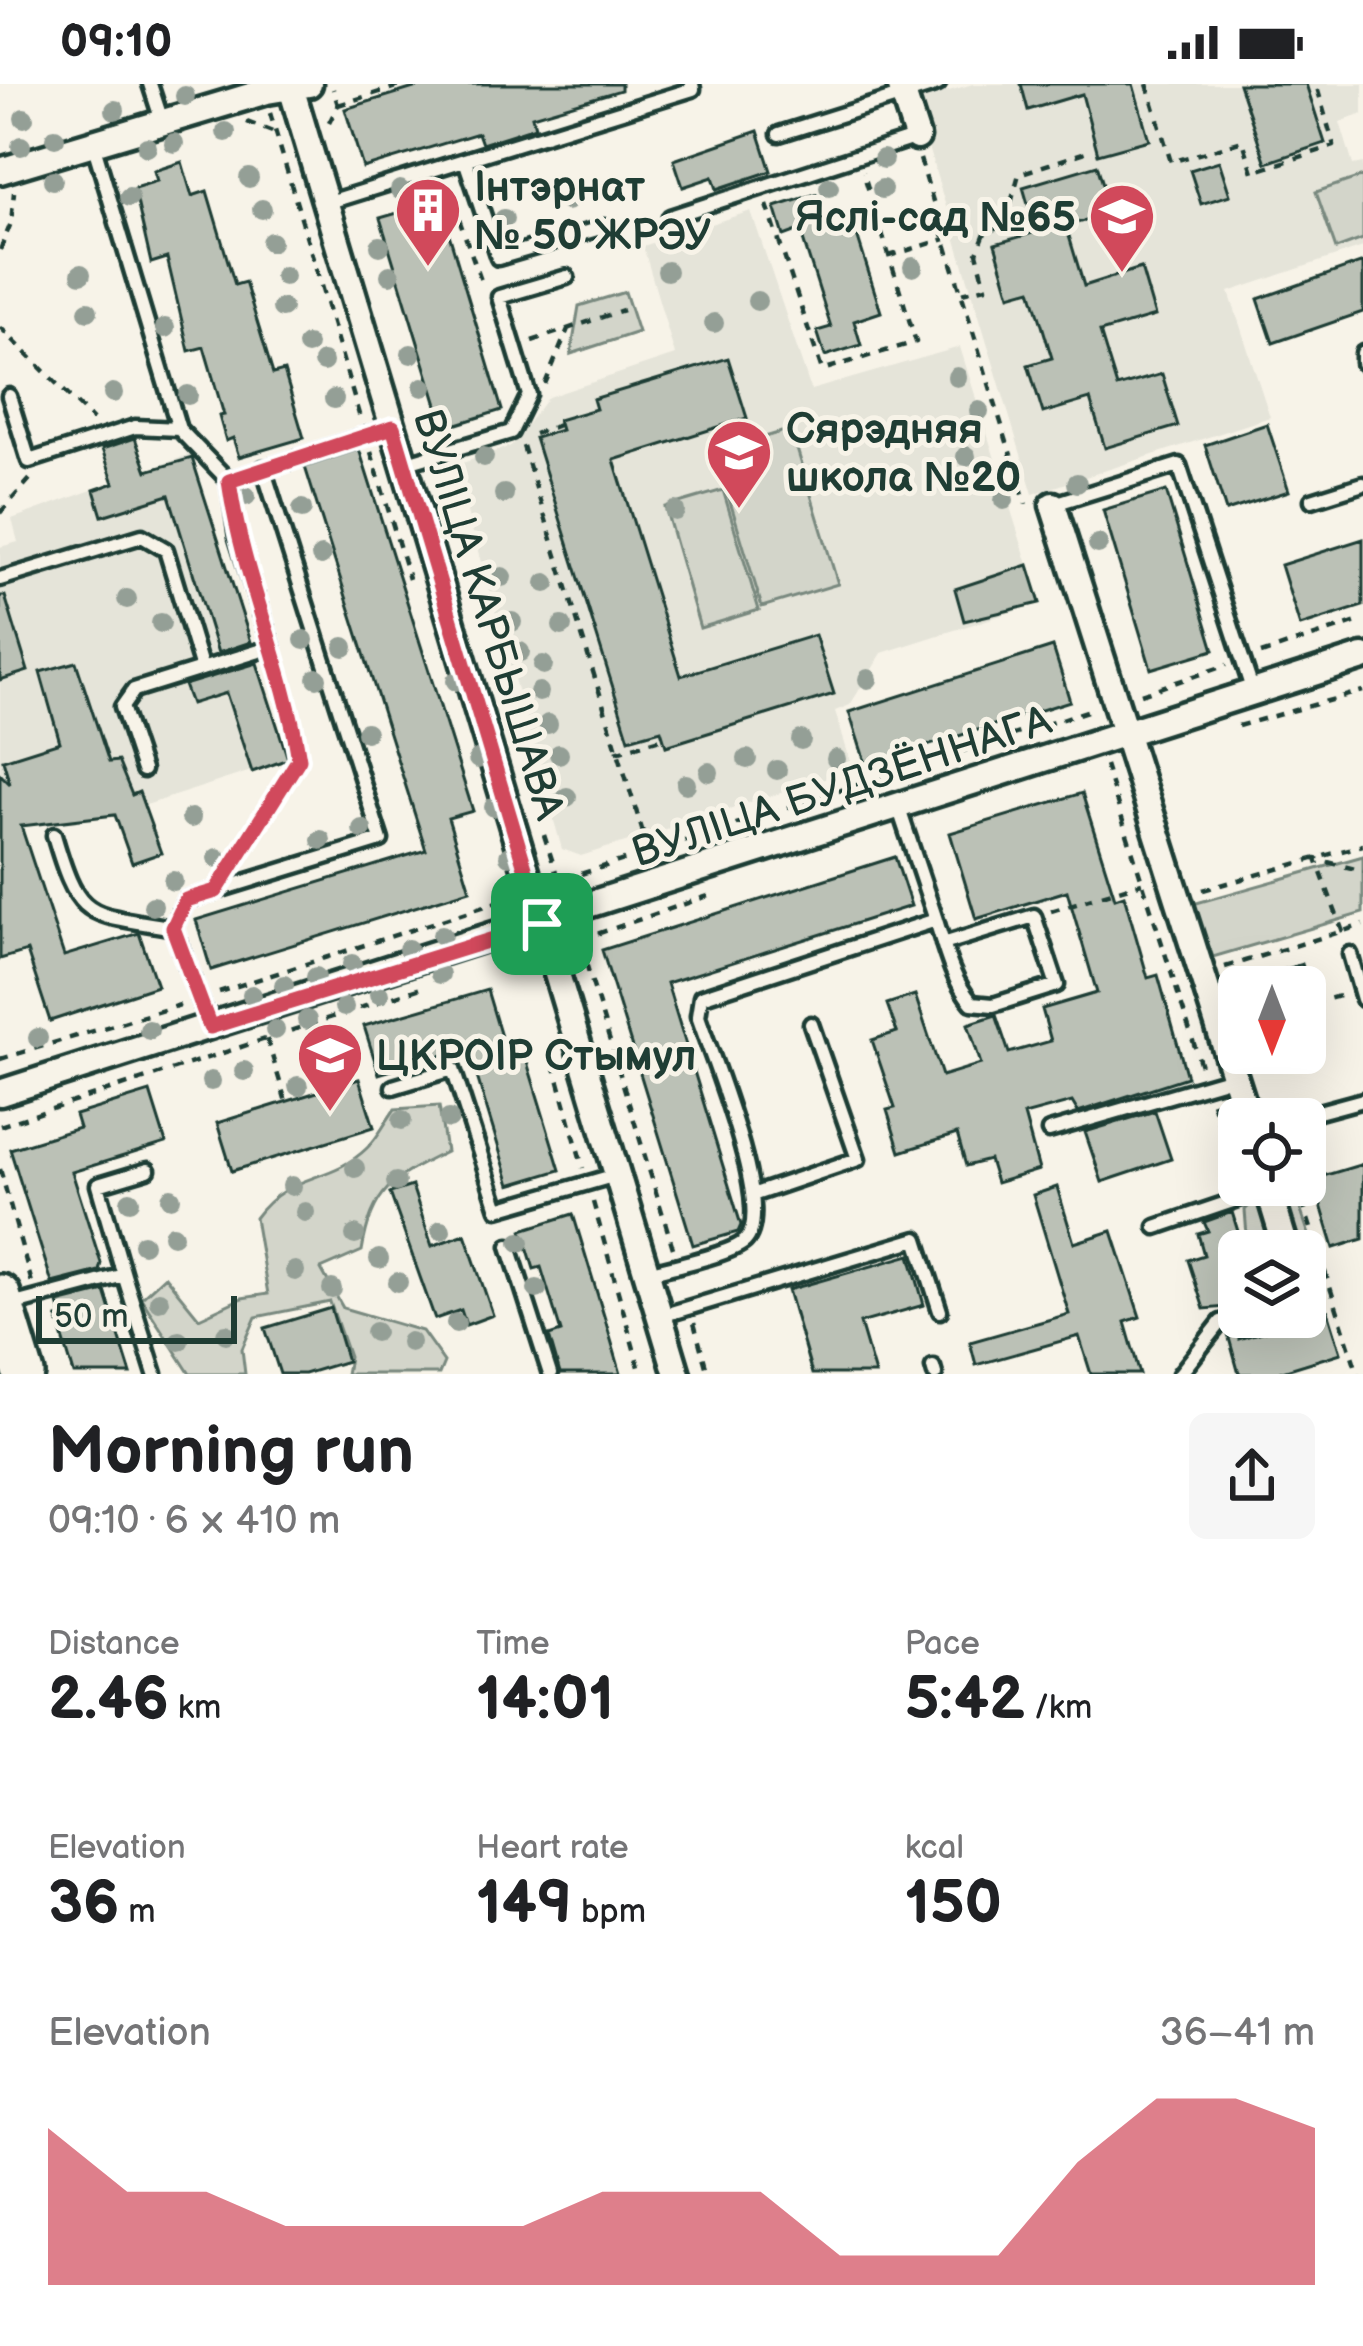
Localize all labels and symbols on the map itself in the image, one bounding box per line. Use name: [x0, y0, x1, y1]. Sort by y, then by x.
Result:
place label: Інтэрнат № 50 ЖРЭУ: [474, 163, 712, 262]
building icon: Інтэрнат № 50 ЖРЭУ: [393, 175, 463, 269]
school or university icon: Яслі-сад №65: [1087, 181, 1157, 275]
place label: Яслі-сад №65: [795, 193, 1076, 244]
street label: ВУЛІЦА КАРБЫШАВА: [401, 404, 574, 826]
place label: Сярэдняя школа №20: [786, 405, 1021, 504]
school or university icon: Сярэдняя школа №20: [704, 417, 774, 511]
street label: ВУЛІЦА БУДЗЁННАГА: [626, 695, 1058, 879]
pin: [491, 873, 593, 975]
north arrow: [1218, 966, 1326, 1074]
school or university icon: ЦКРОІР Стымул: [295, 1020, 365, 1114]
place label: ЦКРОІР Стымул: [376, 1032, 696, 1083]
scale bar: [36, 1290, 237, 1343]

